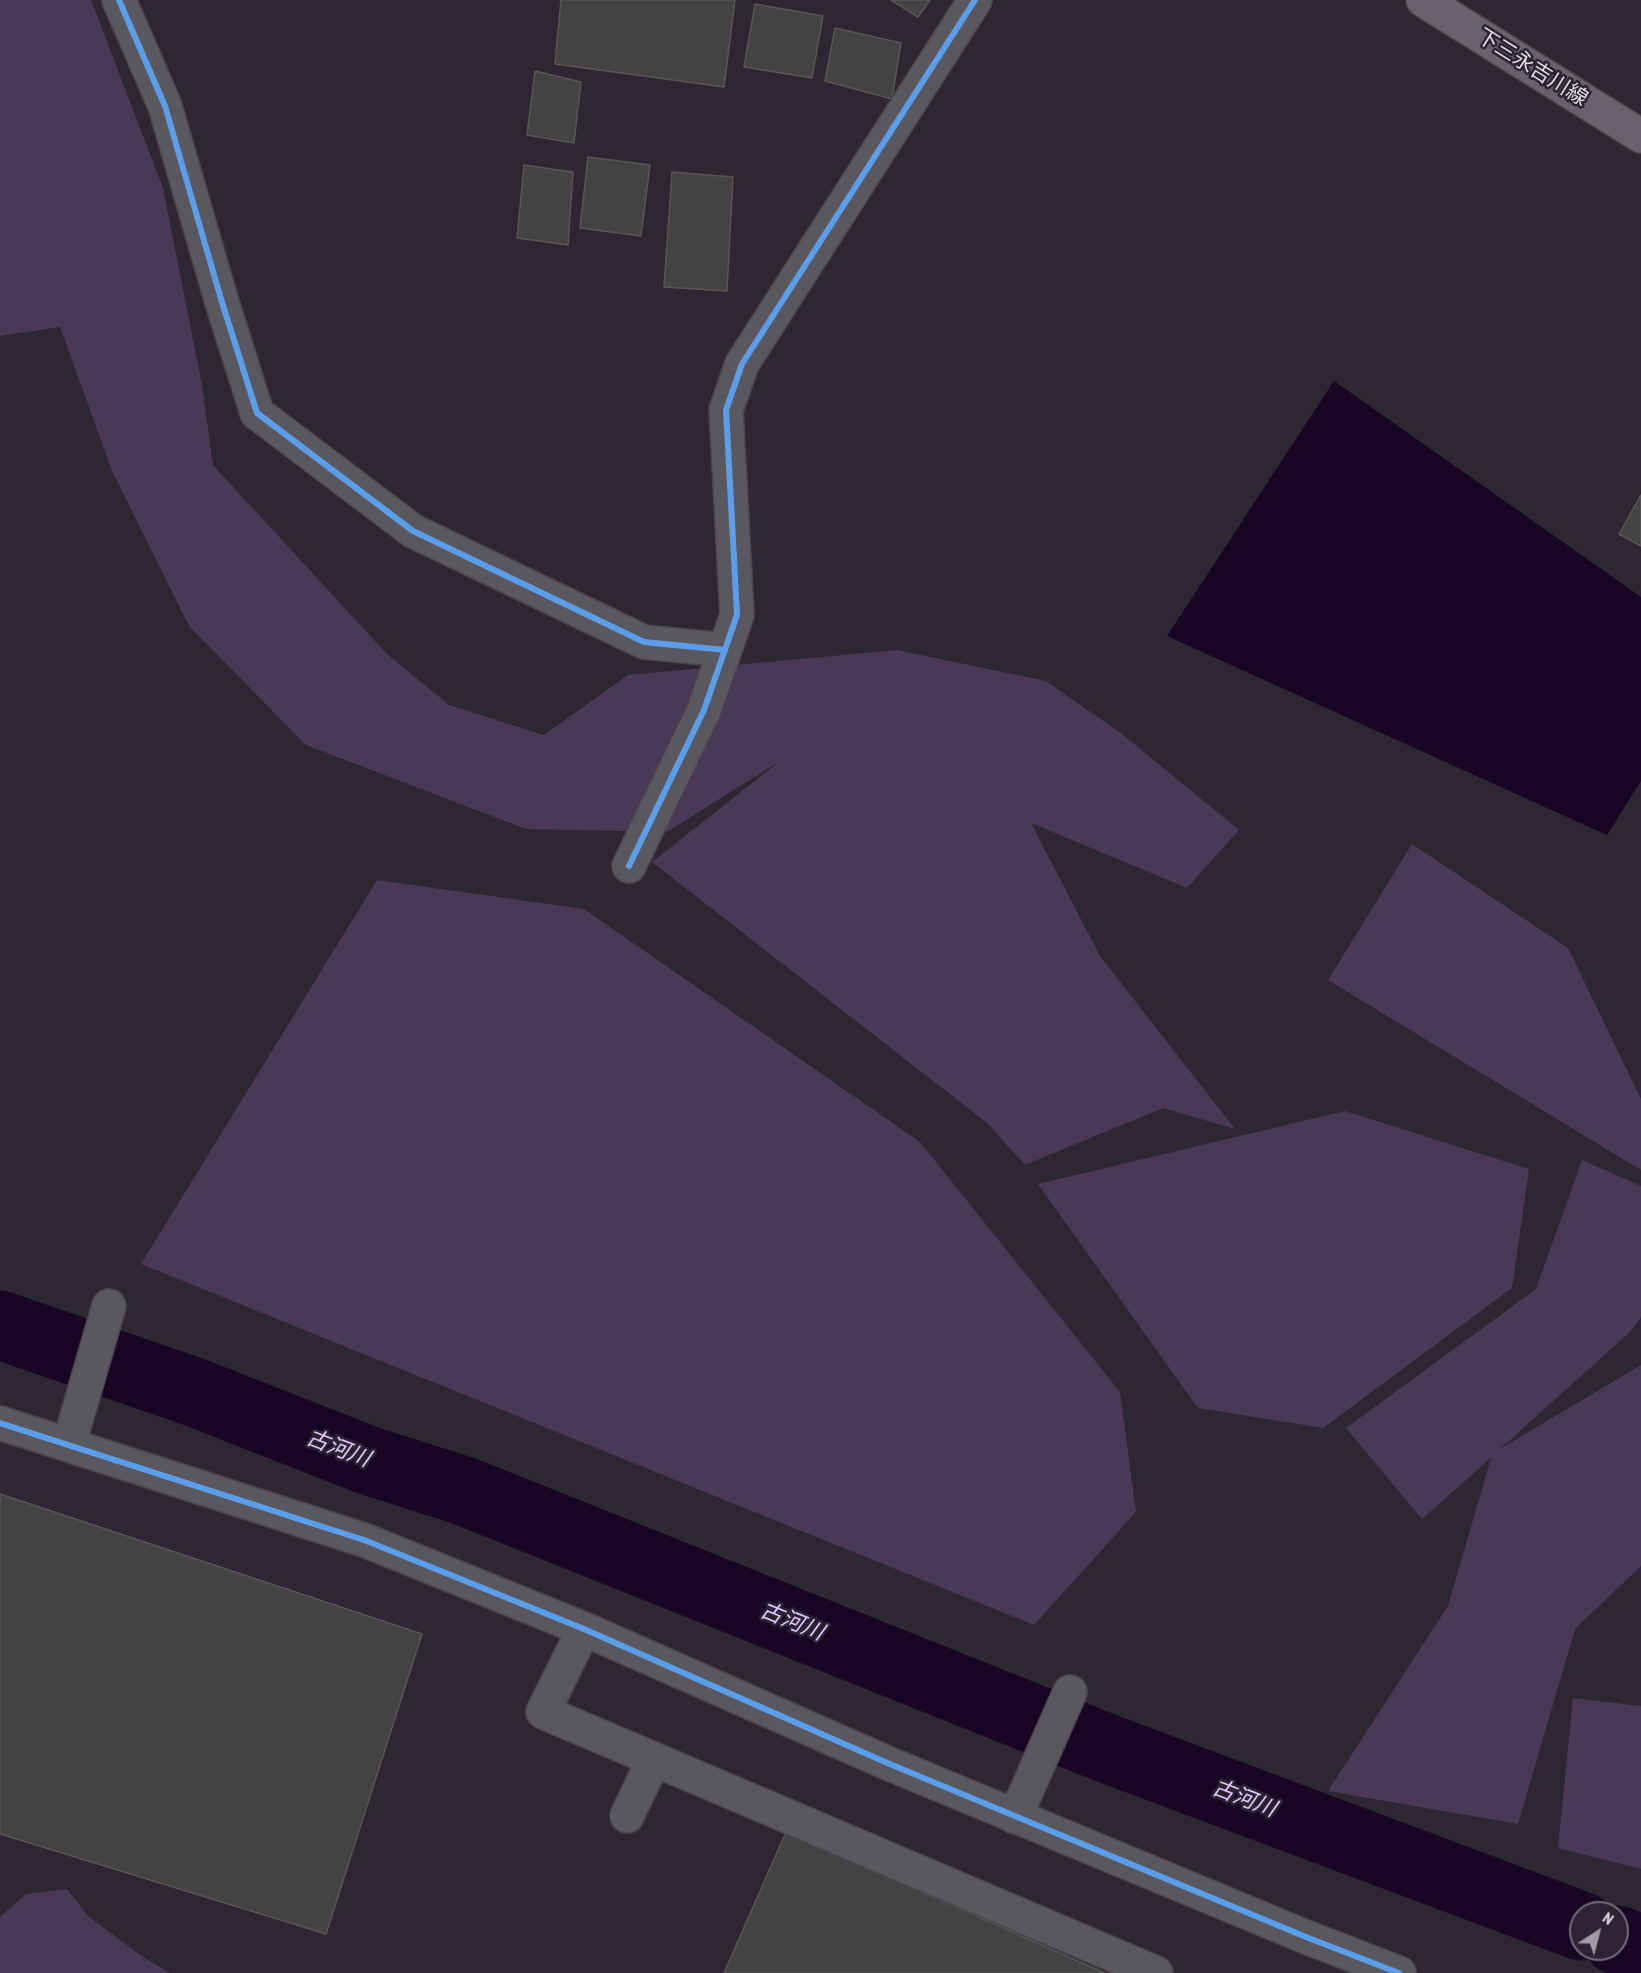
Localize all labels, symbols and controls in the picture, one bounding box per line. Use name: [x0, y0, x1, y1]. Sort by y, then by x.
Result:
street label: 下三永吉川線: [1472, 24, 1592, 112]
water label: 古河川: [302, 1425, 374, 1473]
water label: 古河川: [756, 1597, 828, 1647]
water label: 古河川: [1208, 1775, 1280, 1823]
north arrow: [1569, 1901, 1629, 1961]
text: N: [1599, 1907, 1618, 1929]

